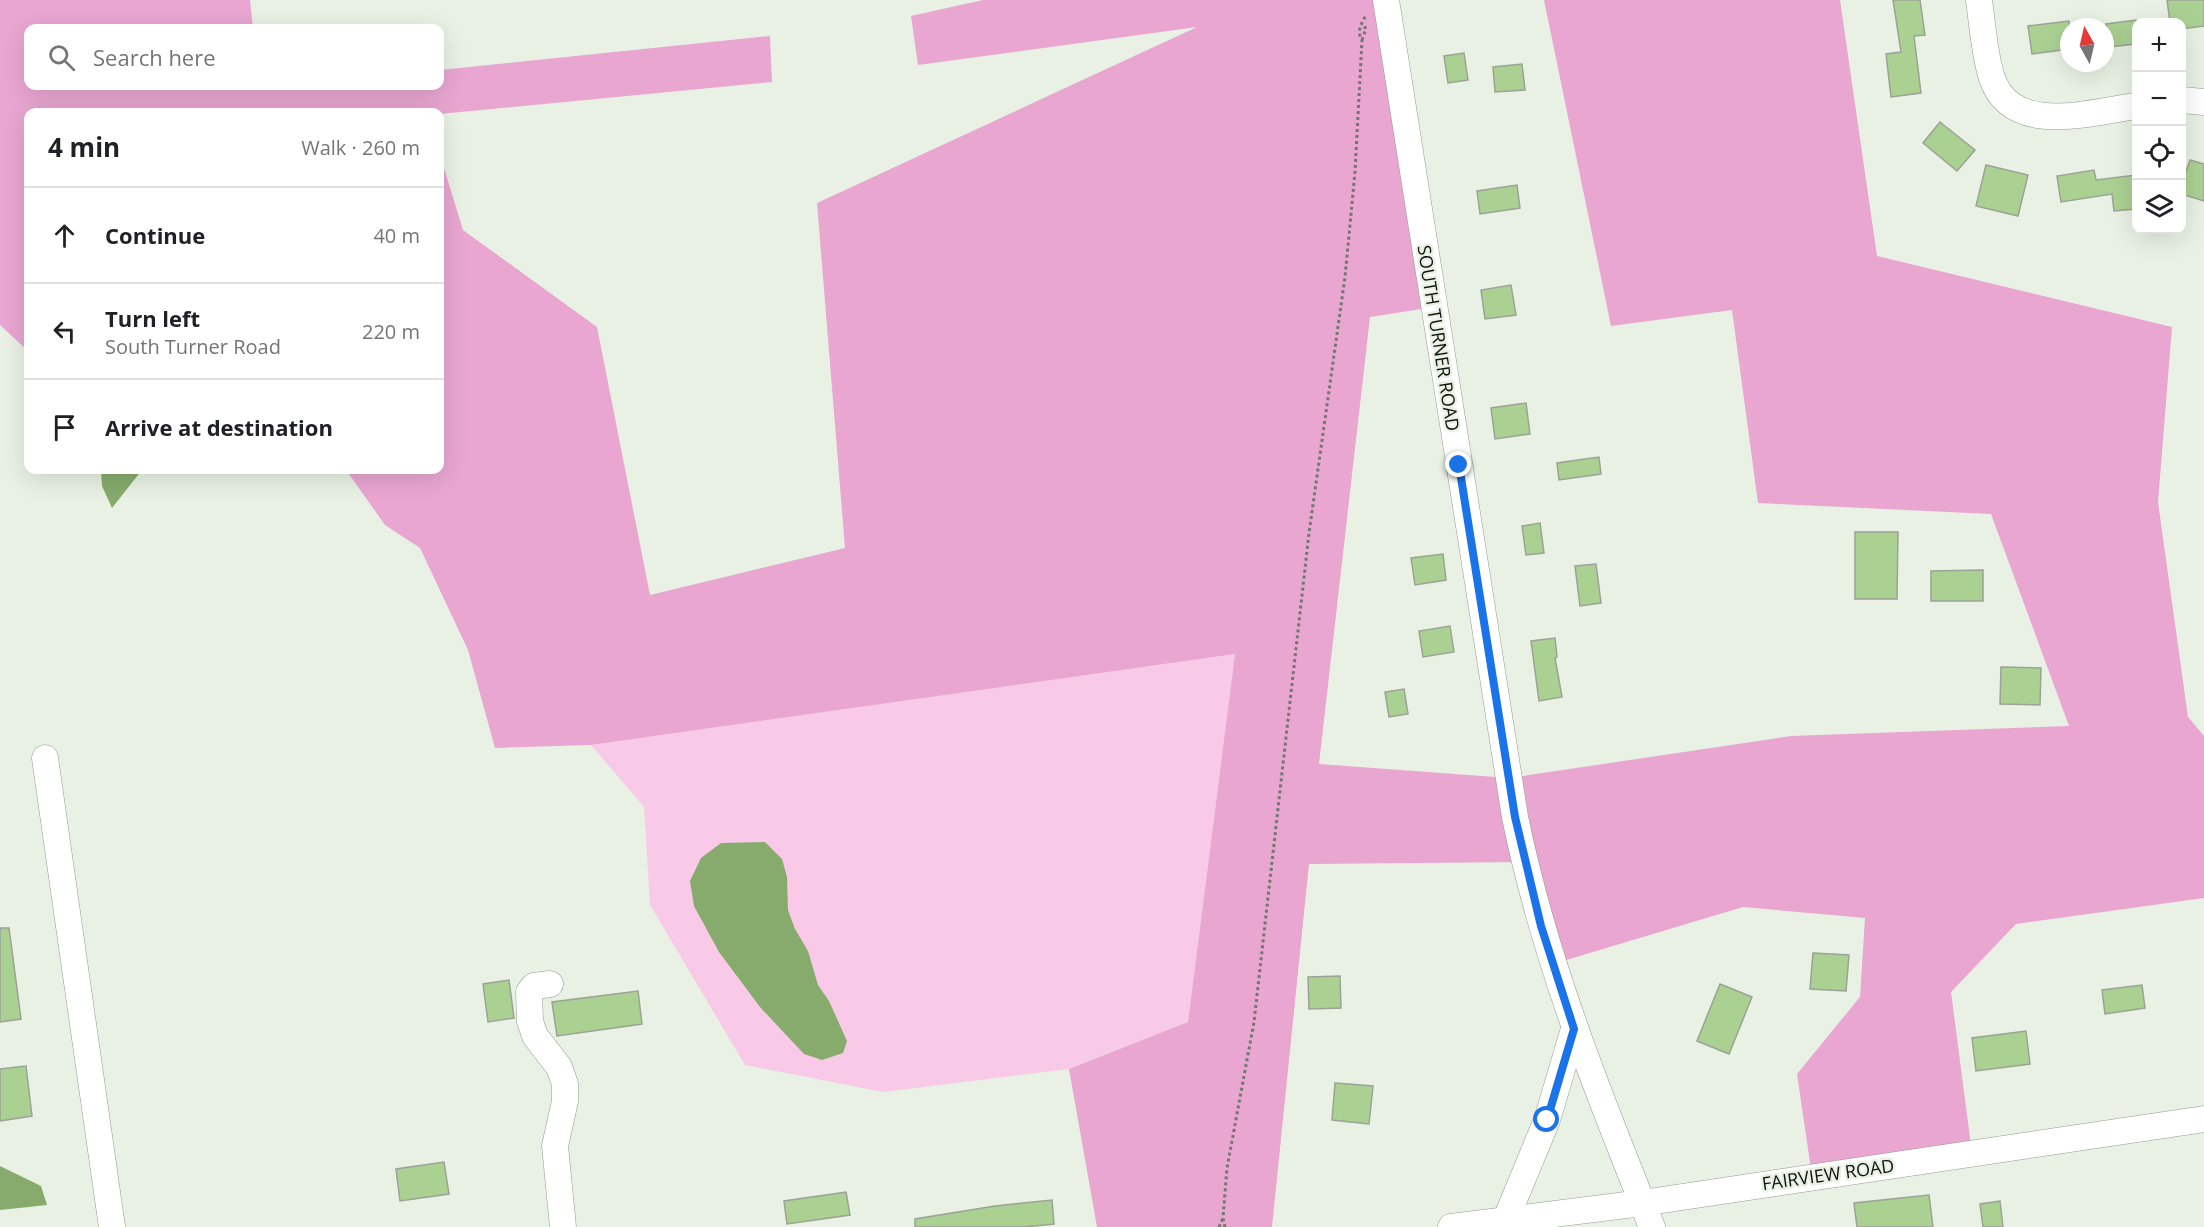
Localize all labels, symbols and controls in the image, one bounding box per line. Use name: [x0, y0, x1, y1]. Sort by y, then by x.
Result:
north arrow: [2060, 18, 2114, 72]
map controls: [2132, 18, 2186, 234]
button: +: [2132, 18, 2186, 72]
search box: [24, 24, 444, 90]
icon: search: [45, 41, 78, 74]
text: Search here: [93, 42, 216, 72]
button: −: [2132, 72, 2186, 126]
button: locate: [2132, 126, 2186, 180]
text: 4 min: [48, 129, 120, 165]
text: Walk · 260 m: [301, 134, 420, 161]
button: layers: [2132, 180, 2186, 234]
icon: ahead: [48, 219, 81, 252]
text: Continue: [105, 220, 205, 250]
text: 40 m: [373, 222, 420, 249]
street label: SOUTH TURNER ROAD: [1412, 243, 1466, 433]
text: Turn left: [105, 303, 200, 333]
icon: left: [48, 315, 81, 348]
text: 220 m: [362, 318, 420, 345]
text: South Turner Road: [105, 333, 281, 360]
icon: arrive: [48, 411, 81, 444]
text: Arrive at destination: [105, 412, 333, 442]
route end: [1445, 451, 1471, 477]
route start: [1533, 1106, 1559, 1132]
street label: FAIRVIEW ROAD: [1760, 1153, 1896, 1195]

